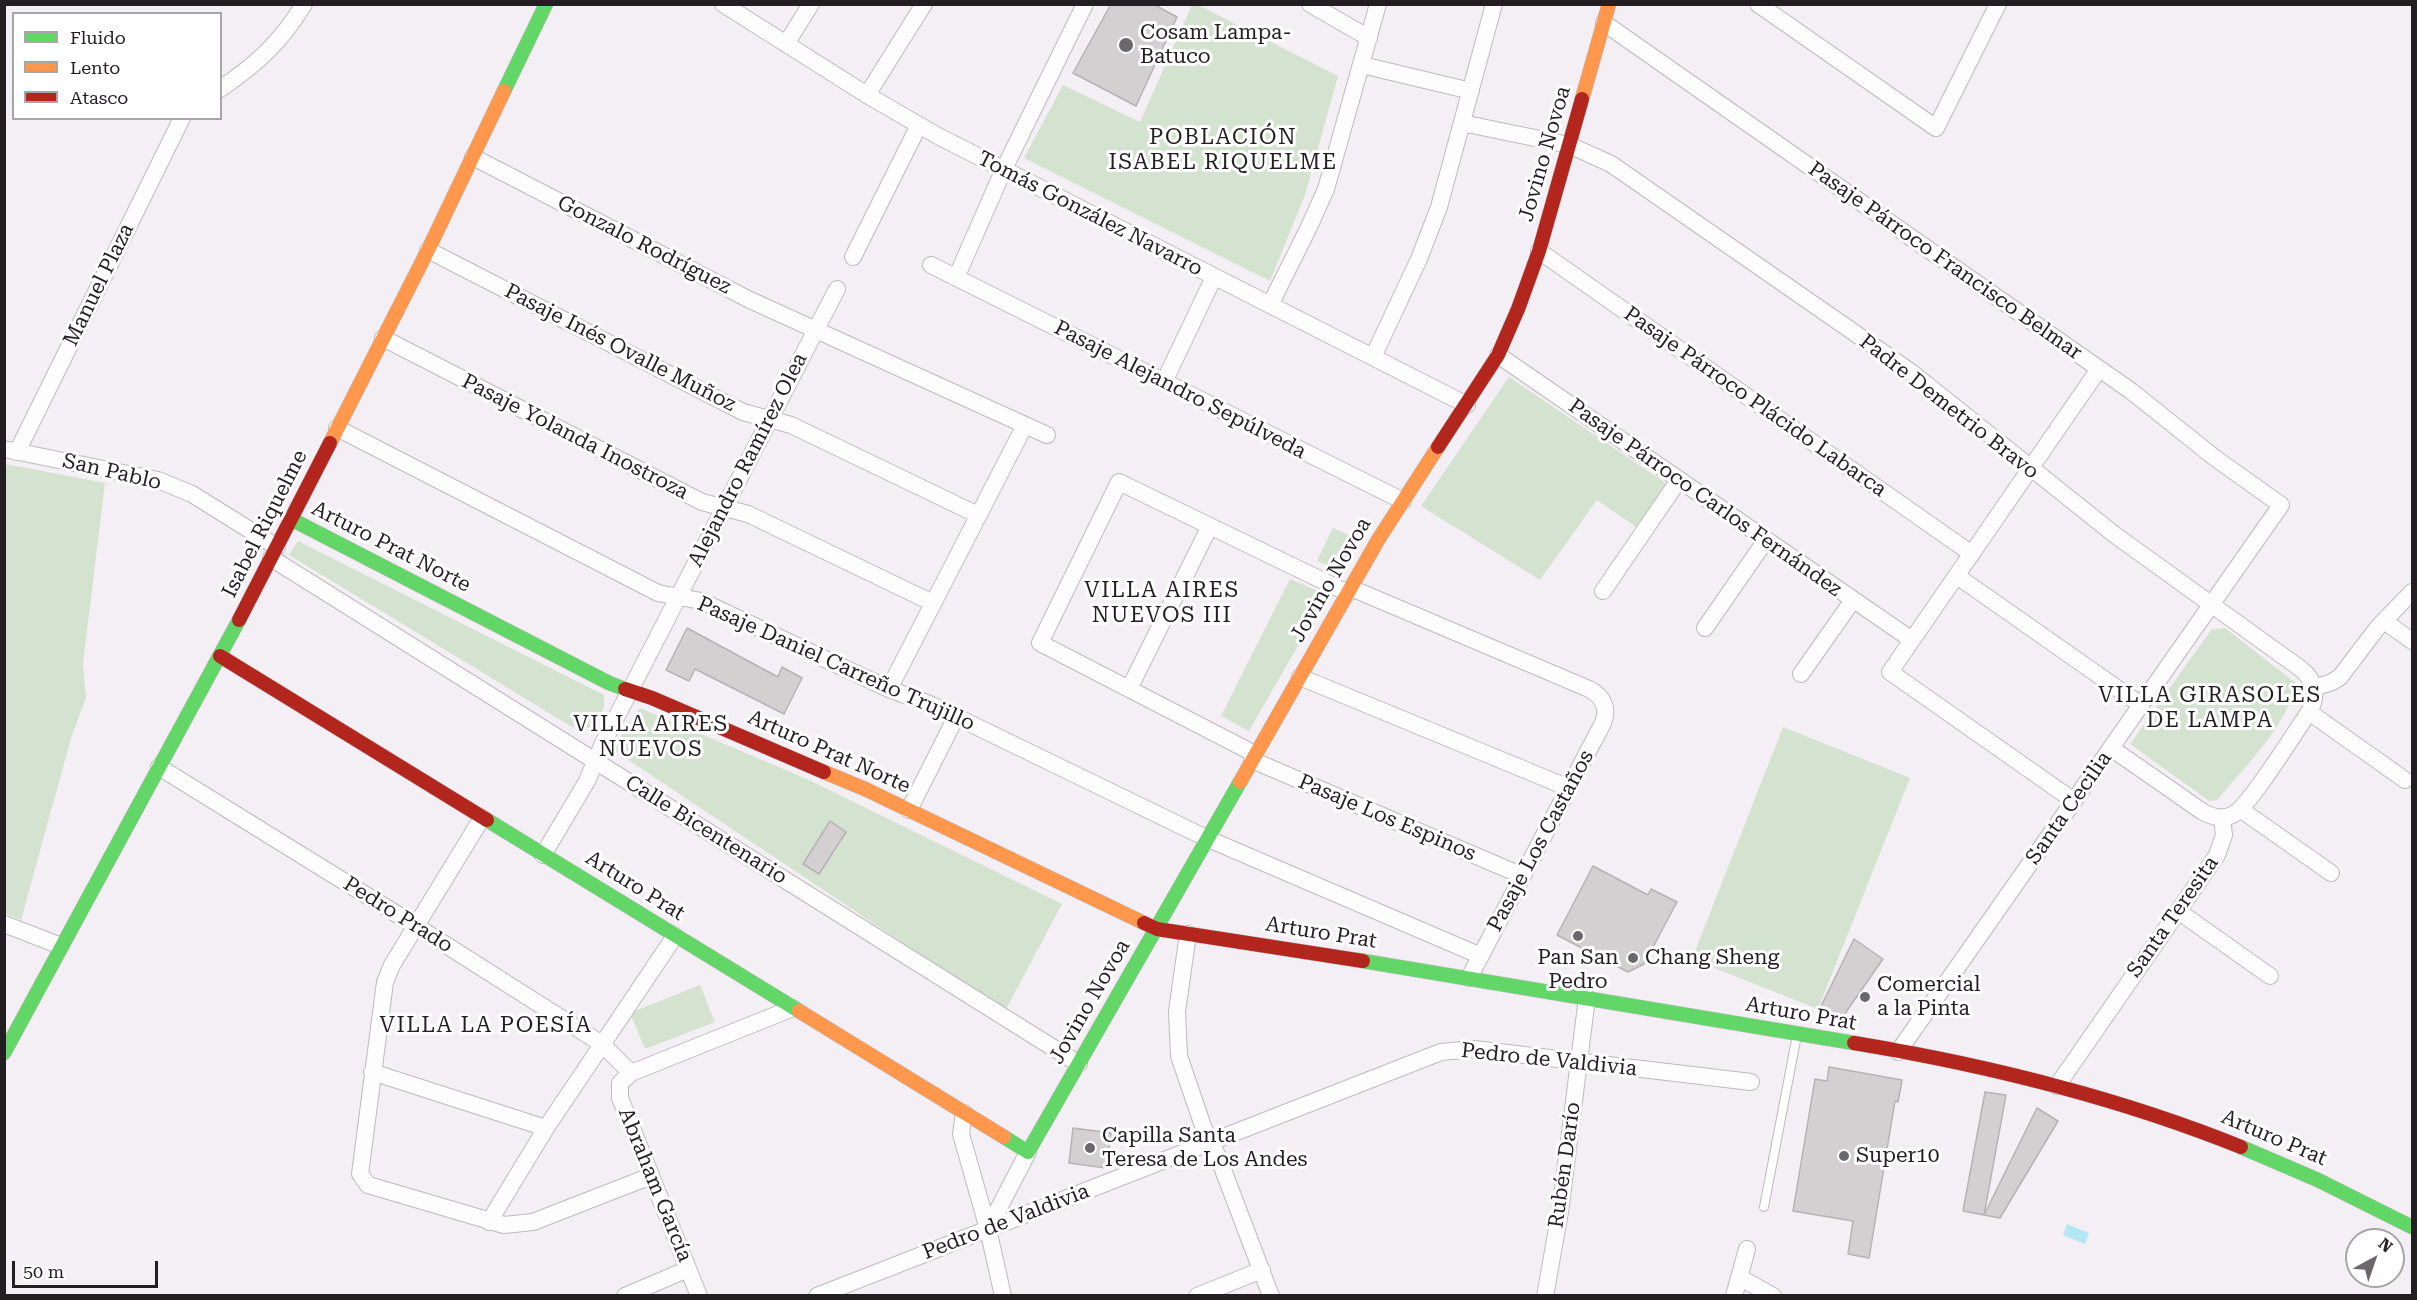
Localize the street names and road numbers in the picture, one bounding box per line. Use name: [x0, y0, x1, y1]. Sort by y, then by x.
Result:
street label: Jovino Novoa: [1514, 83, 1576, 225]
street label: Tomás González Navarro: [973, 146, 1207, 282]
street label: Pasaje Párroco Francisco Belmar: [1803, 157, 2087, 365]
street label: Gonzalo Rodríguez: [553, 190, 735, 300]
street label: Manuel Plaza: [58, 220, 140, 350]
street label: Pasaje Inés Ovalle Muñoz: [500, 279, 740, 417]
street label: Pasaje Párroco Plácido Labarca: [1619, 301, 1891, 503]
street label: Pasaje Alejandro Sepúlveda: [1050, 315, 1310, 465]
street label: Padre Demetrio Bravo: [1854, 329, 2044, 485]
street label: Alejandro Ramírez Olea: [683, 349, 813, 571]
street label: Pasaje Yolanda Inostroza: [458, 369, 692, 505]
street label: Pasaje Párroco Carlos Fernández: [1564, 394, 1846, 602]
street label: Isabel Riquelme: [217, 446, 313, 602]
street label: San Pablo: [60, 448, 164, 496]
street label: Arturo Prat Norte: [307, 496, 475, 598]
street label: Jovino Novoa: [1285, 513, 1377, 647]
street label: Pasaje Daniel Carreño Trujillo: [693, 591, 979, 737]
street label: Arturo Prat Norte: [744, 705, 914, 799]
street label: Pasaje Los Castaños: [1482, 746, 1600, 936]
street label: Santa Cecilia: [2021, 747, 2117, 869]
street label: Pasaje Los Espinos: [1294, 769, 1480, 867]
street label: Calle Bicentenario: [620, 770, 792, 890]
street label: Arturo Prat: [581, 846, 689, 926]
street label: Santa Teresita: [2122, 851, 2224, 983]
street label: Pedro Prado: [339, 871, 457, 959]
street label: Arturo Prat: [1264, 912, 1378, 954]
street label: Jovino Novoa: [1044, 935, 1136, 1069]
street label: Arturo Prat: [1744, 992, 1858, 1036]
street label: Pedro de Valdivia: [1460, 1038, 1638, 1082]
street label: Rubén Darío: [1544, 1100, 1586, 1230]
street label: Abraham García: [613, 1104, 697, 1266]
street label: Arturo Prat: [2217, 1104, 2331, 1172]
street label: Pedro de Valdivia: [919, 1179, 1093, 1265]

